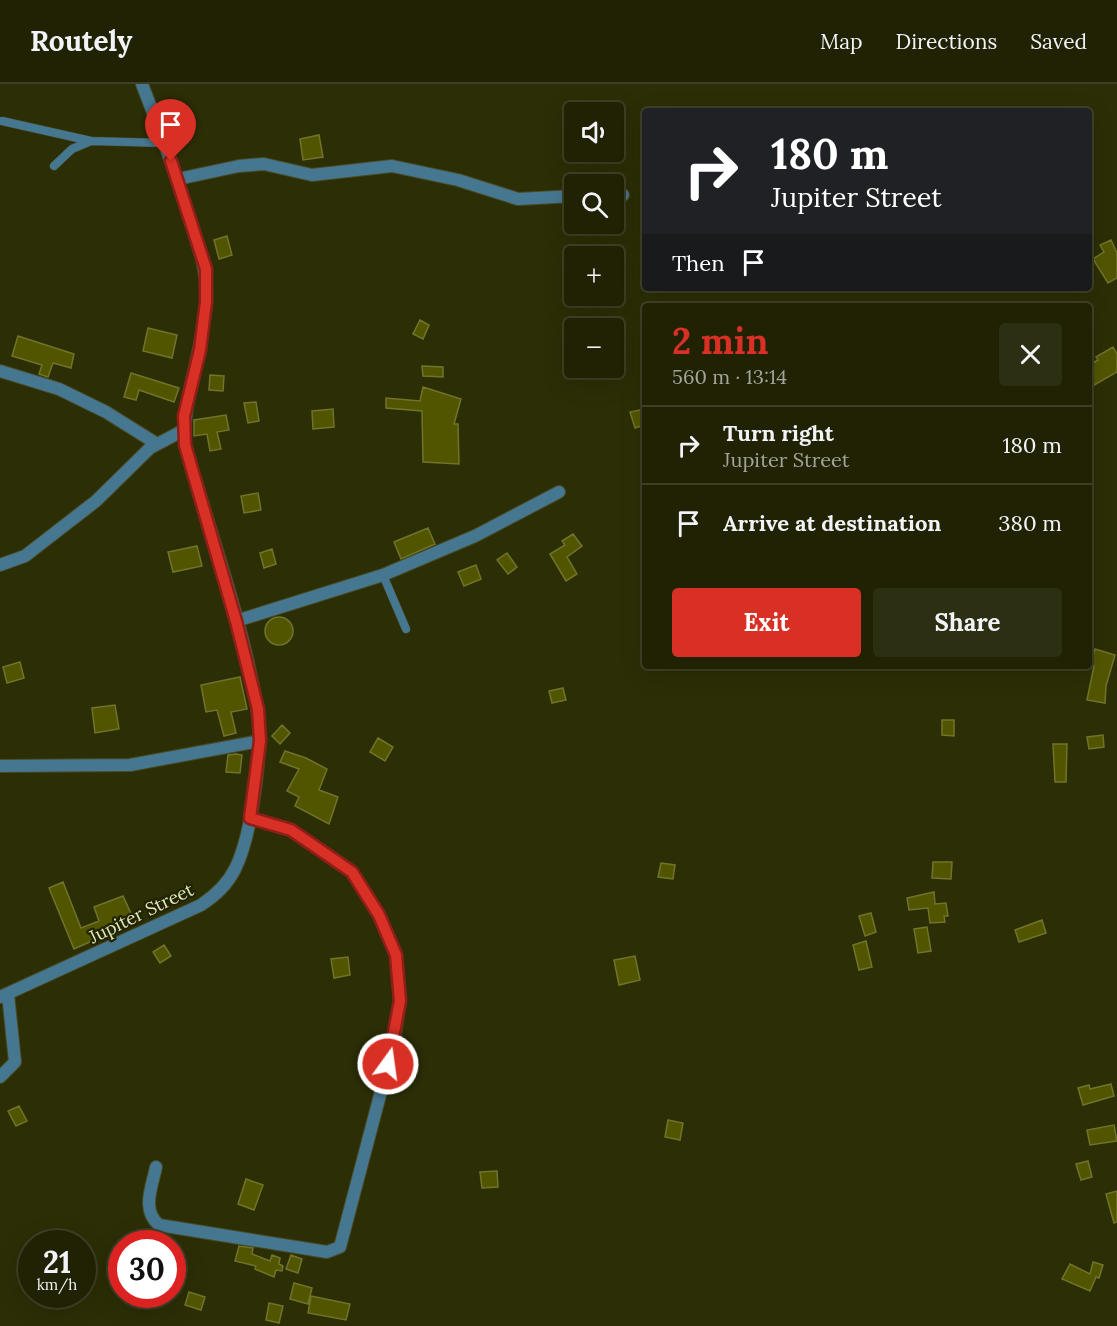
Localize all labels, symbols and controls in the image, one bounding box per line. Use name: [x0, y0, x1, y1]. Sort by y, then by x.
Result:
text: Routely: [30, 23, 132, 59]
text: Map: [820, 28, 863, 55]
text: Directions: [896, 28, 997, 55]
text: Saved: [1030, 28, 1087, 55]
pin: [145, 99, 196, 161]
map controls: [564, 102, 624, 378]
button: sound: [564, 102, 624, 162]
icon: arrive: [154, 108, 187, 141]
text: 180 m: [771, 127, 888, 181]
icon: right: [672, 132, 750, 210]
button: search: [564, 174, 624, 234]
text: Jupiter Street: [771, 180, 942, 214]
button: +: [564, 246, 624, 306]
icon: arrive: [737, 246, 770, 279]
text: Then: [672, 249, 725, 277]
button: −: [564, 318, 624, 378]
text: 2 min: [672, 318, 769, 364]
button: close: [999, 323, 1062, 386]
text: 560 m · 13:14: [672, 364, 787, 389]
text: Turn right: [723, 419, 834, 447]
icon: right: [672, 429, 705, 462]
text: 180 m: [1003, 431, 1062, 459]
text: Jupiter Street: [723, 447, 849, 472]
icon: arrive: [672, 507, 705, 540]
text: Arrive at destination: [723, 509, 941, 537]
text: 380 m: [998, 509, 1062, 537]
button: Exit: [672, 588, 861, 657]
button: Share: [873, 588, 1062, 657]
street label: Jupiter Street: [84, 878, 197, 949]
position arrow: [356, 1032, 420, 1096]
speed limit sign: 30: [108, 1230, 186, 1308]
text: 21: [43, 1243, 71, 1281]
text: km/h: [37, 1275, 77, 1294]

